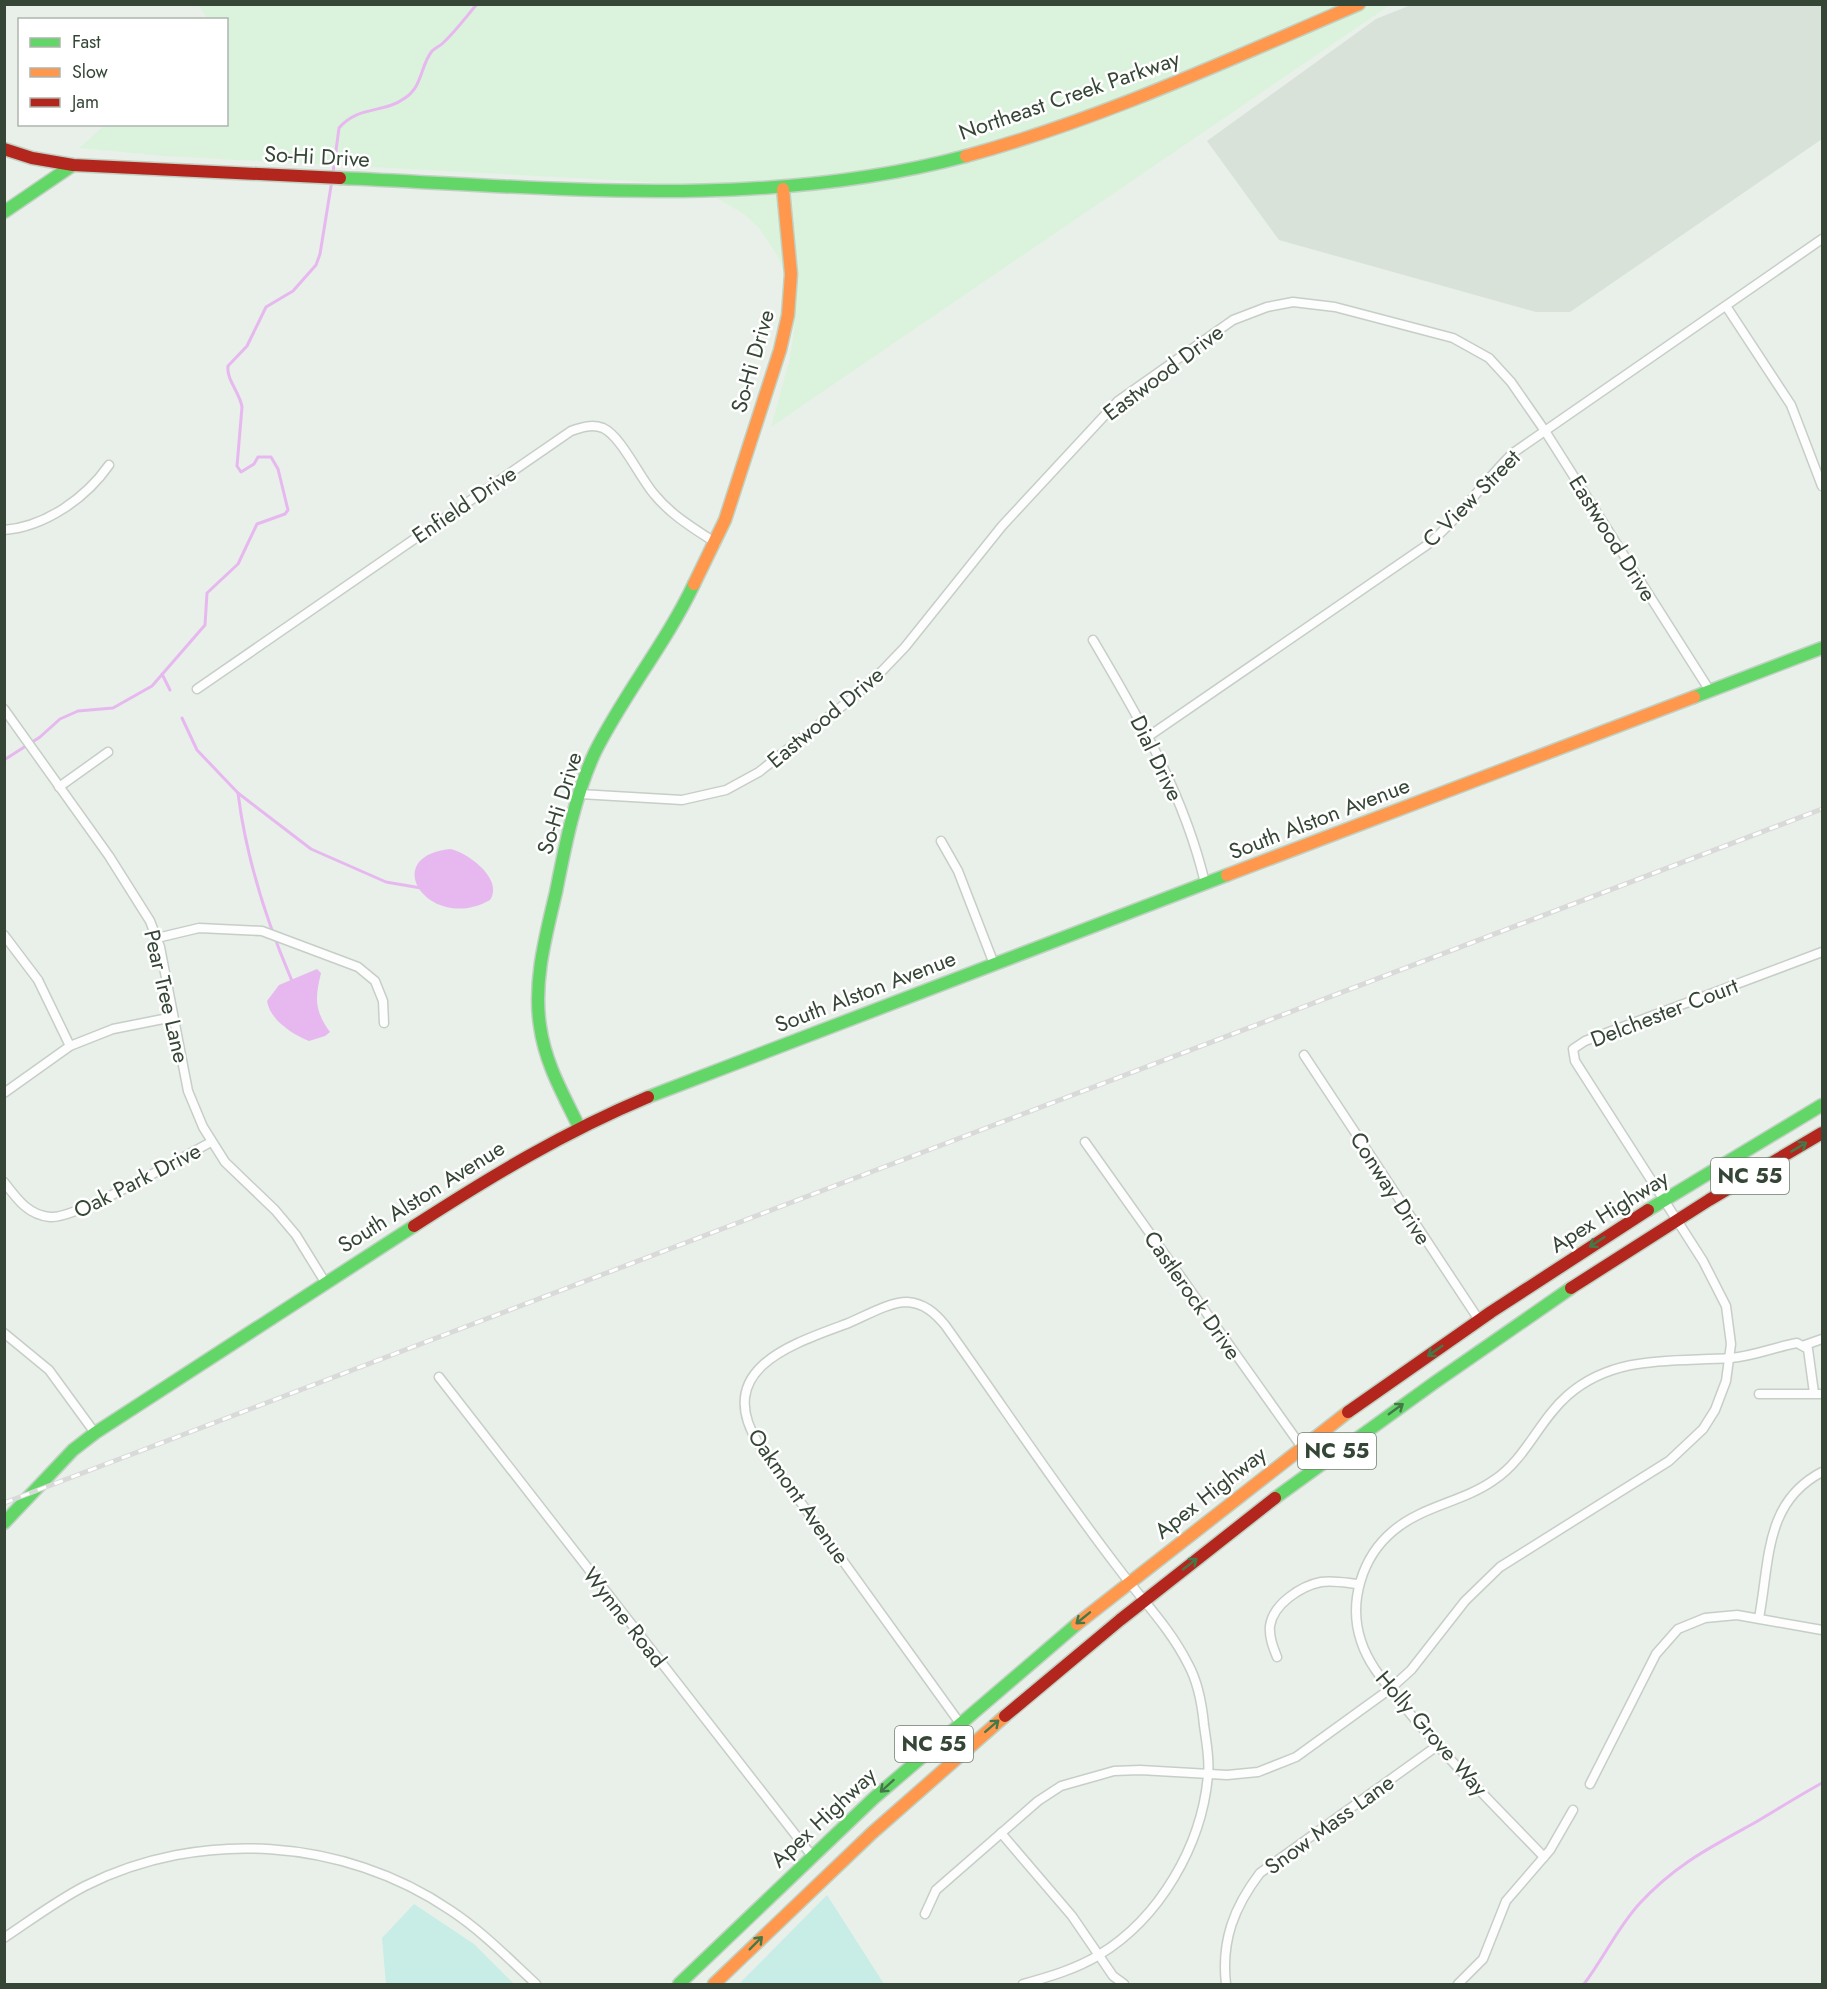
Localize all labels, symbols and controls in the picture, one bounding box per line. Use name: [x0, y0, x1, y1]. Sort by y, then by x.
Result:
legend: [18, 18, 228, 126]
text: Fast: [72, 29, 101, 55]
street label: Northeast Creek Parkway: [954, 42, 1184, 148]
text: Slow: [72, 59, 109, 85]
text: Jam: [70, 89, 99, 115]
street label: So-Hi Drive: [263, 137, 371, 175]
street label: So-Hi Drive: [722, 306, 782, 416]
street label: Eastwood Drive: [1096, 316, 1230, 428]
street label: C View Street: [1415, 441, 1528, 554]
street label: Enfield Drive: [405, 457, 523, 551]
street label: Eastwood Drive: [1561, 469, 1665, 607]
street label: Eastwood Drive: [760, 659, 890, 775]
street label: Dial Drive: [1122, 710, 1192, 806]
street label: So-Hi Drive: [528, 748, 590, 858]
street label: South Alston Avenue: [1224, 769, 1414, 867]
street label: Pear Tree Lane: [136, 926, 198, 1066]
street label: South Alston Avenue: [770, 942, 960, 1040]
street label: Delchester Court: [1586, 969, 1743, 1055]
street label: Conway Drive: [1342, 1125, 1440, 1251]
street label: South Alston Avenue: [331, 1132, 511, 1260]
street label: Oak Park Drive: [68, 1134, 206, 1226]
one-way arrow: [1790, 1140, 1807, 1152]
road number: NC 55: [1711, 1158, 1789, 1194]
street label: Apex Highway: [1544, 1162, 1675, 1260]
street label: Castlerock Drive: [1137, 1224, 1249, 1366]
one-way arrow: [1589, 1236, 1606, 1248]
one-way arrow: [1428, 1345, 1444, 1357]
one-way arrow: [1388, 1403, 1404, 1415]
street label: Oakmont Avenue: [740, 1422, 858, 1570]
road number: NC 55: [1298, 1433, 1376, 1469]
street label: Apex Highway: [1147, 1438, 1273, 1546]
one-way arrow: [1181, 1557, 1197, 1570]
street label: Wynne Road: [575, 1560, 675, 1674]
one-way arrow: [1076, 1611, 1091, 1625]
street label: Holly Grove Way: [1368, 1663, 1496, 1803]
one-way arrow: [985, 1719, 1000, 1733]
road number: NC 55: [895, 1726, 973, 1762]
street label: Apex Highway: [763, 1759, 883, 1875]
street label: Snow Mass Lane: [1258, 1766, 1400, 1882]
one-way arrow: [880, 1779, 895, 1793]
one-way arrow: [748, 1936, 763, 1951]

